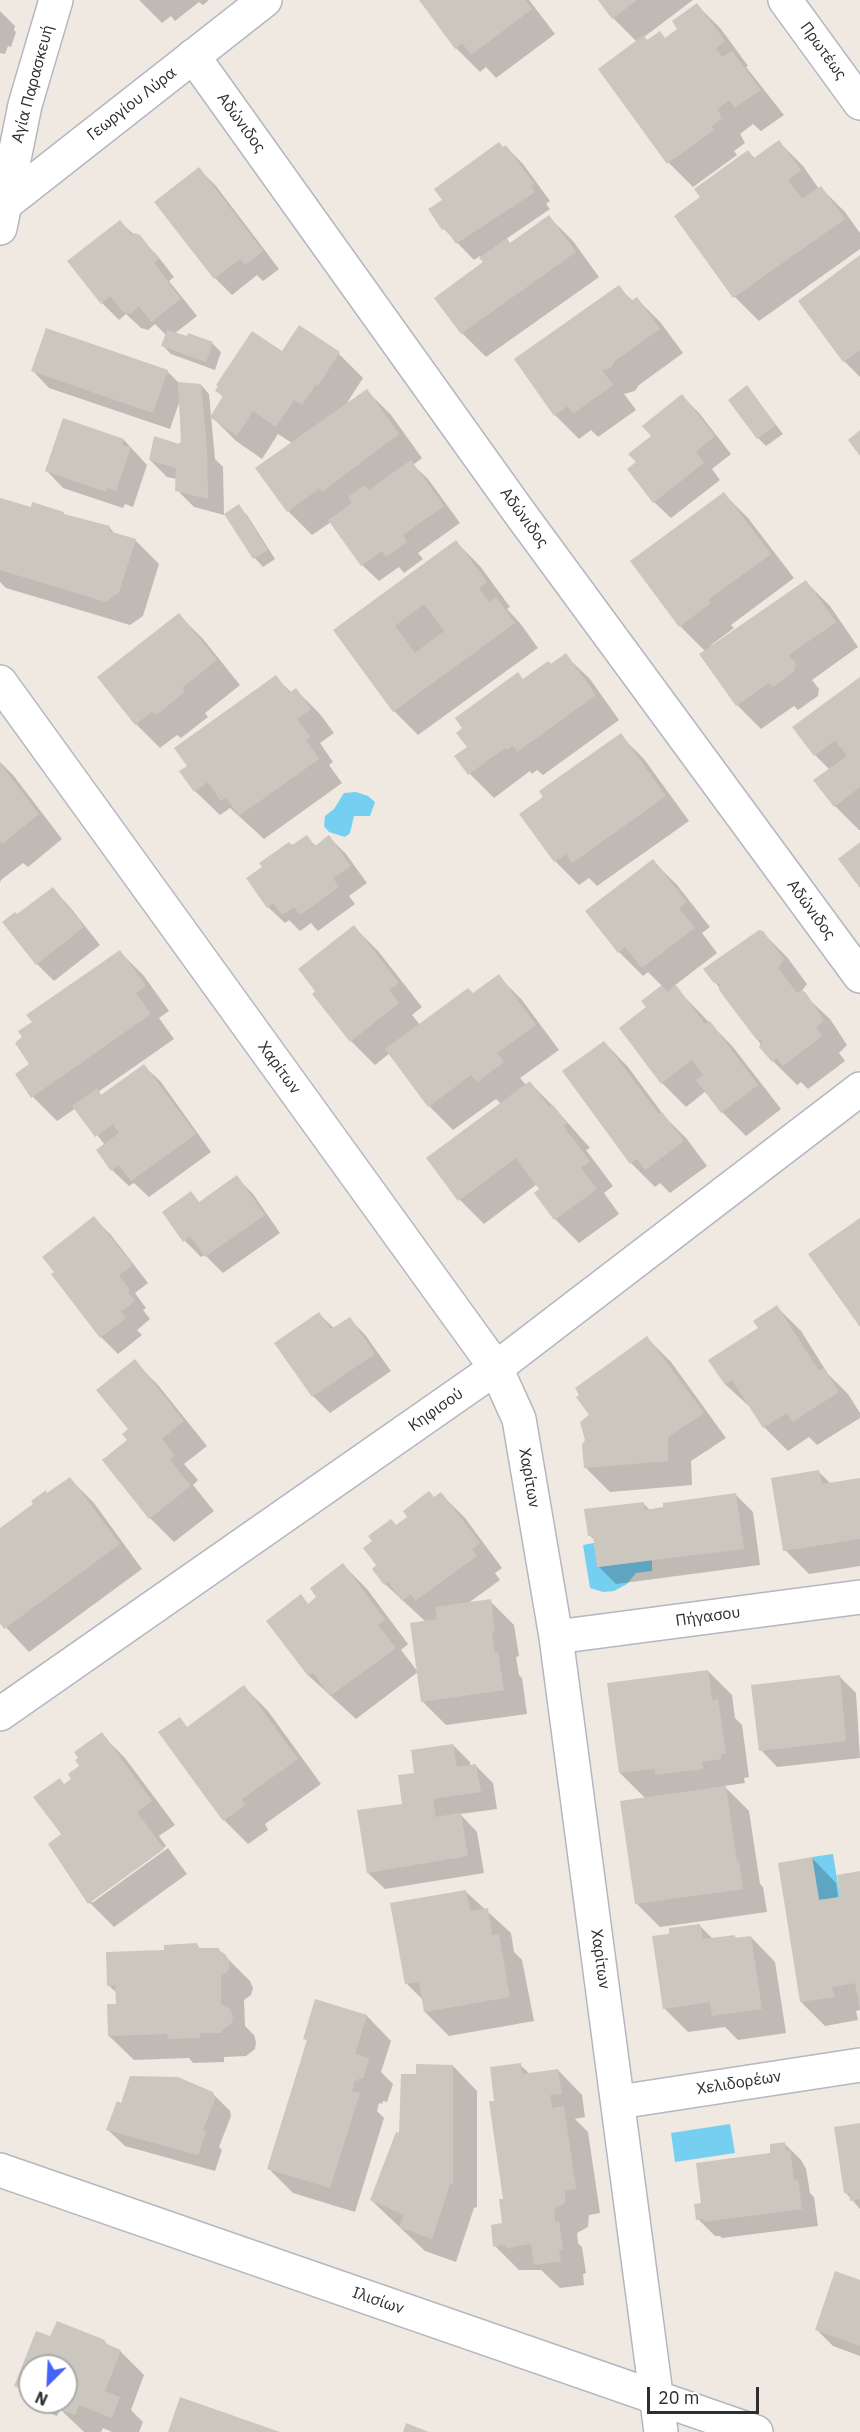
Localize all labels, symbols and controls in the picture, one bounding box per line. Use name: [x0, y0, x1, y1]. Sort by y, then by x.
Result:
street label: Πρωτέως: [796, 18, 850, 84]
street label: Αγία Παρασκευή: [8, 23, 58, 145]
street label: Γεωργίου Λύρα: [84, 63, 180, 145]
street label: Αδώνιδος: [213, 89, 269, 157]
street label: Αδώνιδος: [496, 484, 552, 552]
street label: Αδώνιδος: [783, 876, 839, 944]
street label: Χαρίτων: [253, 1038, 305, 1098]
street label: Κηφισού: [405, 1384, 467, 1436]
street label: Χαρίτων: [514, 1447, 544, 1509]
street label: Πήγασου: [674, 1603, 742, 1631]
street label: Χαρίτων: [586, 1928, 614, 1990]
street label: Χελιδορέων: [695, 2067, 783, 2099]
street label: Ιλισίων: [350, 2283, 406, 2319]
north arrow: [18, 2354, 78, 2414]
scale bar: [650, 2375, 762, 2413]
text: 20 m: [658, 2386, 700, 2409]
text: N: [32, 2387, 51, 2410]

